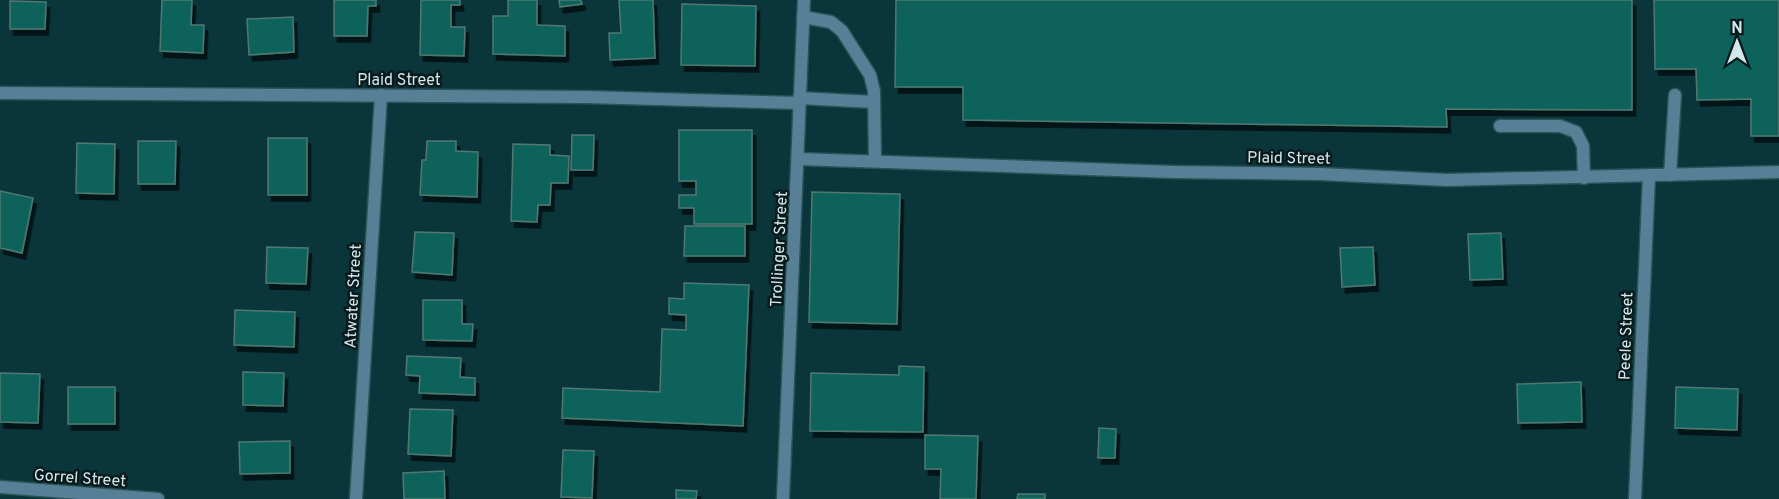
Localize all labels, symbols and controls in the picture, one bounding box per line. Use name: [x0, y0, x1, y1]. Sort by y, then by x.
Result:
north arrow: [1707, 12, 1767, 72]
text: N: [1731, 19, 1743, 39]
street label: Plaid Street: [357, 71, 441, 91]
street label: Plaid Street: [1247, 148, 1331, 170]
street label: Trollinger Street: [767, 191, 793, 308]
street label: Atwater Street: [341, 243, 367, 349]
street label: Peele Street: [1615, 292, 1639, 381]
street label: Gorrel Street: [33, 466, 127, 492]

